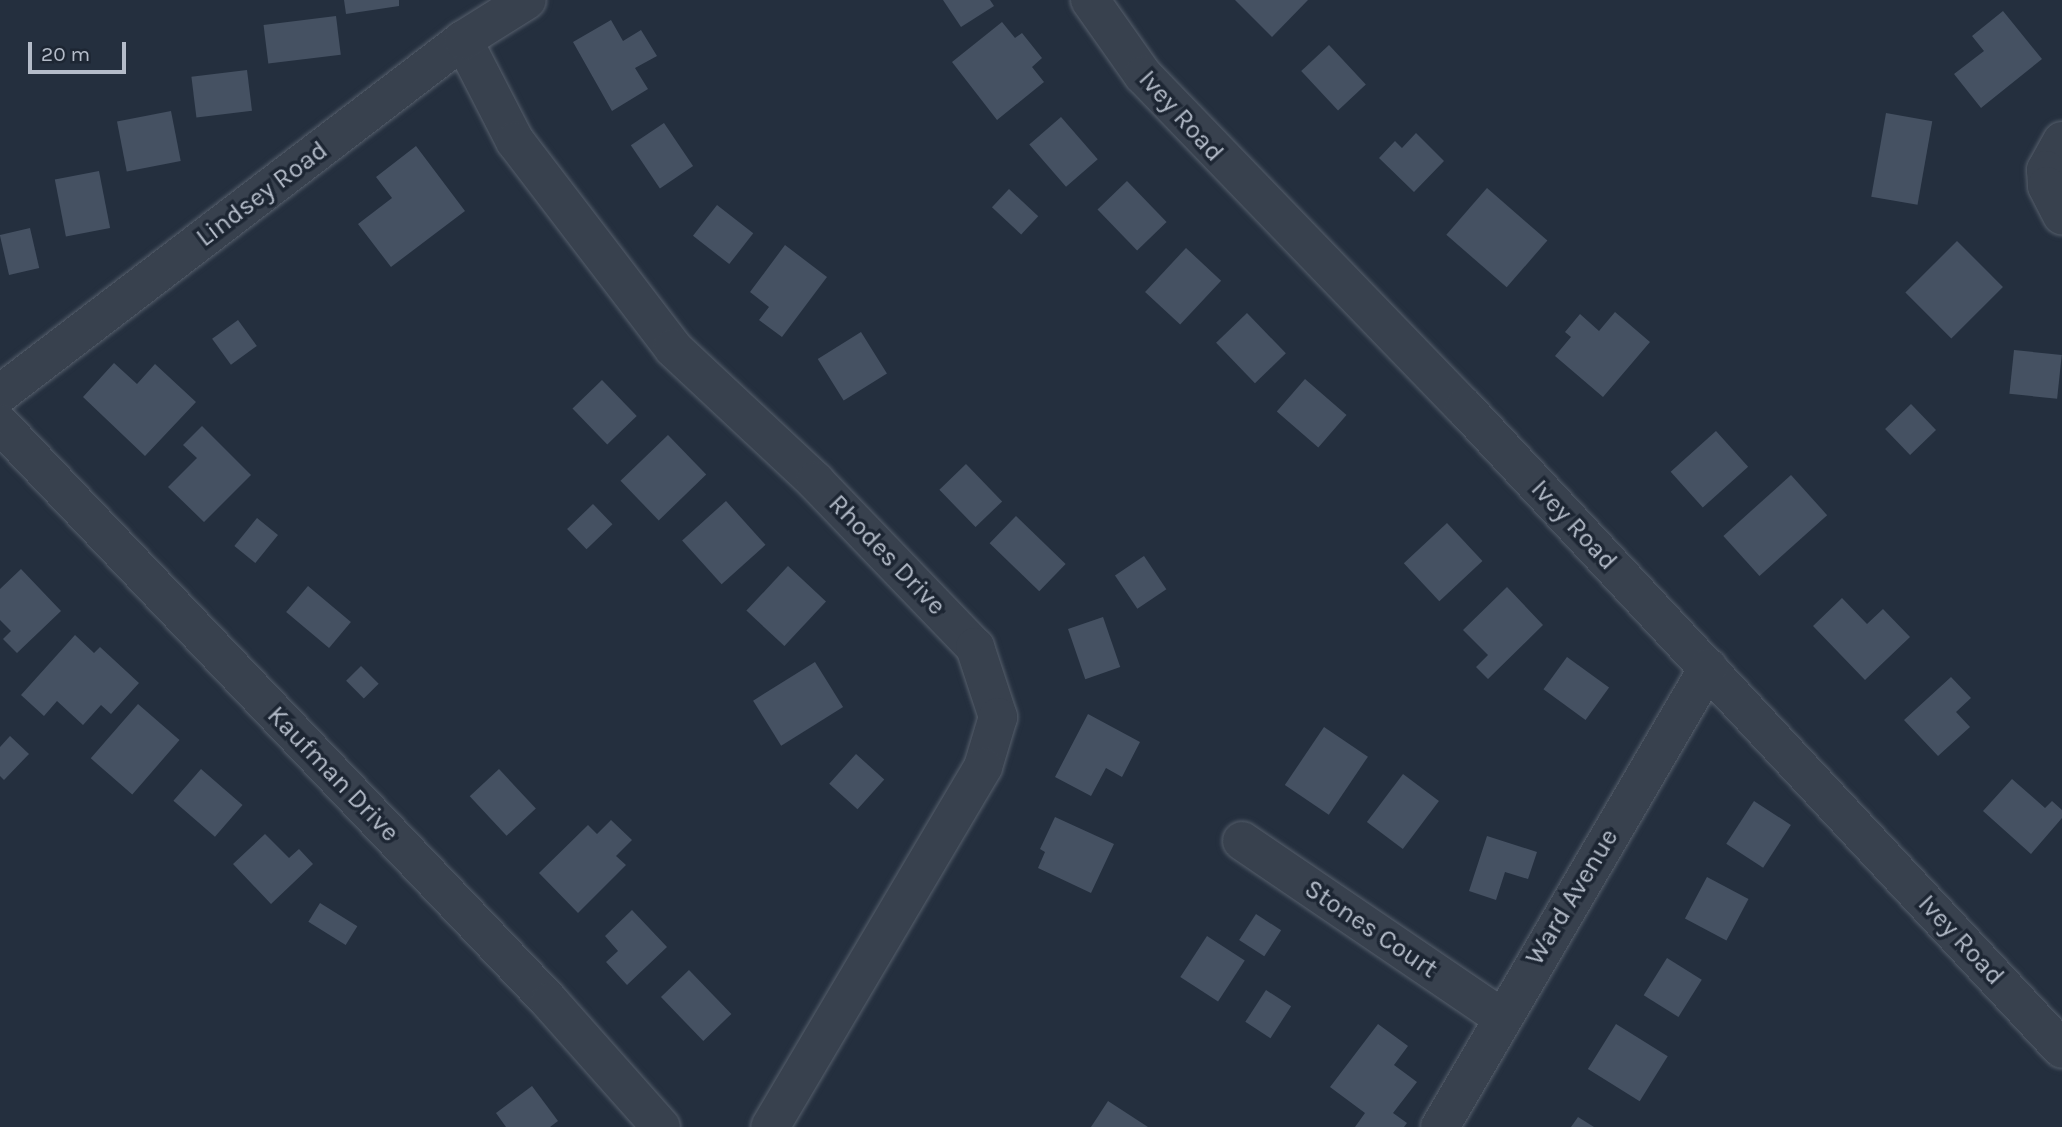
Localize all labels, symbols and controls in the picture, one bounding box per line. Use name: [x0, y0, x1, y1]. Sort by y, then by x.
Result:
scale bar: [32, 28, 130, 72]
text: 20 m: [41, 42, 90, 66]
street label: Ivey Road: [1132, 64, 1230, 168]
street label: Lindsey Road: [190, 135, 334, 253]
street label: Ivey Road: [1524, 473, 1624, 577]
street label: Rhodes Drive: [822, 488, 952, 622]
street label: Kaufman Drive: [261, 700, 405, 848]
street label: Ward Avenue: [1519, 823, 1625, 971]
street label: Stones Court: [1299, 873, 1443, 985]
street label: Ivey Road: [1911, 888, 2011, 992]

